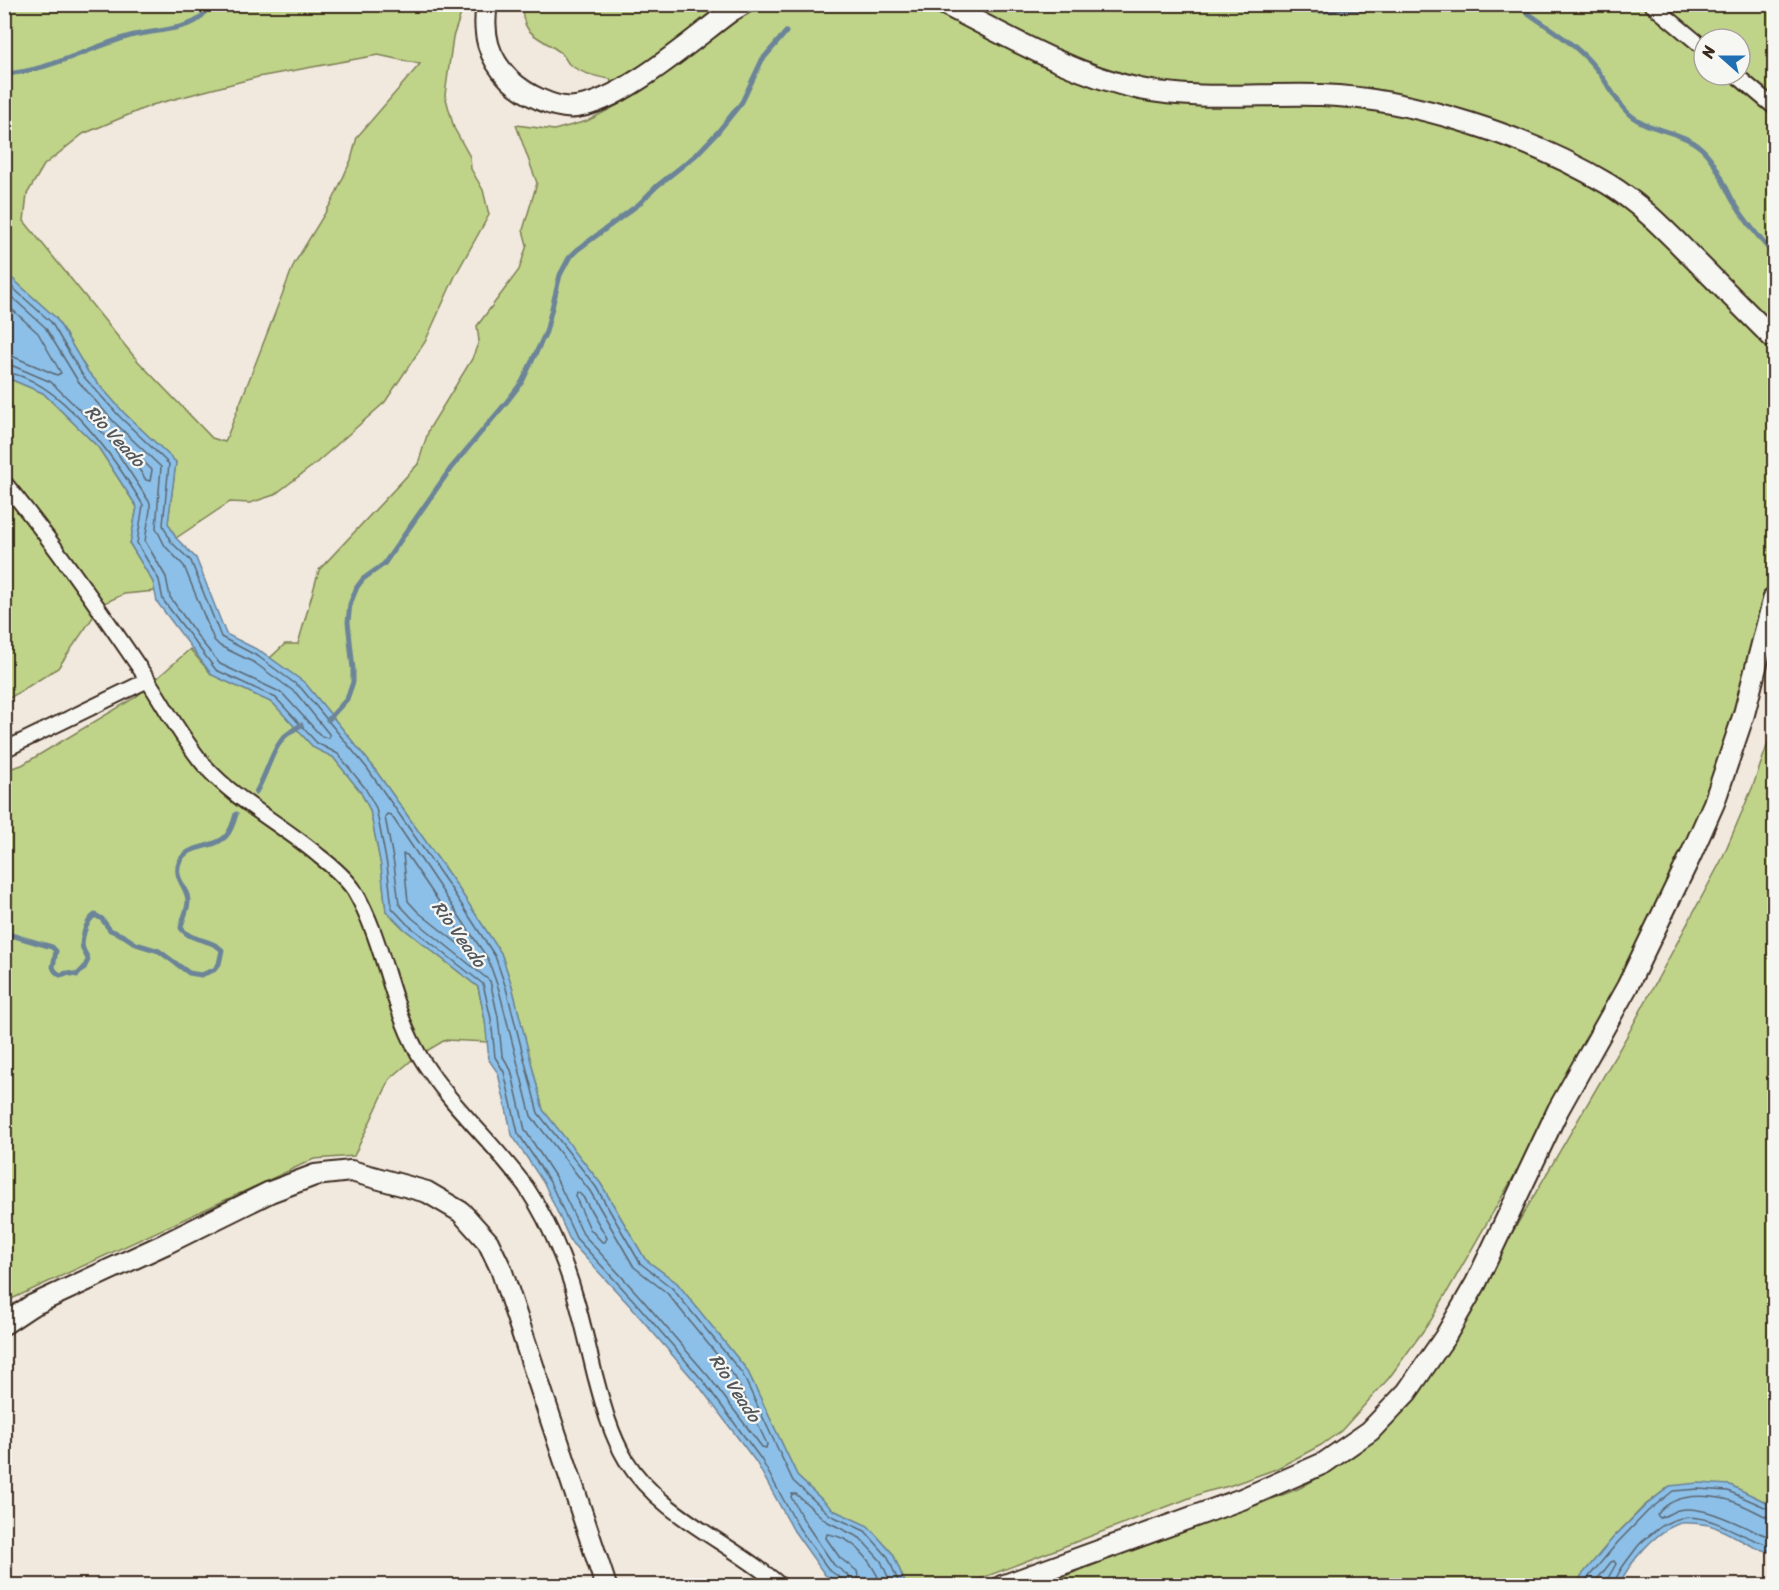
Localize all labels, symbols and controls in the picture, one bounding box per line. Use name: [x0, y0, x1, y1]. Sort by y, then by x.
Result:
north arrow: [1692, 27, 1752, 87]
text: N: [1693, 41, 1724, 63]
water label: Rio Veado: [77, 397, 154, 476]
water label: Rio Veado: [423, 894, 496, 976]
water label: Rio Veado: [701, 1347, 770, 1430]

